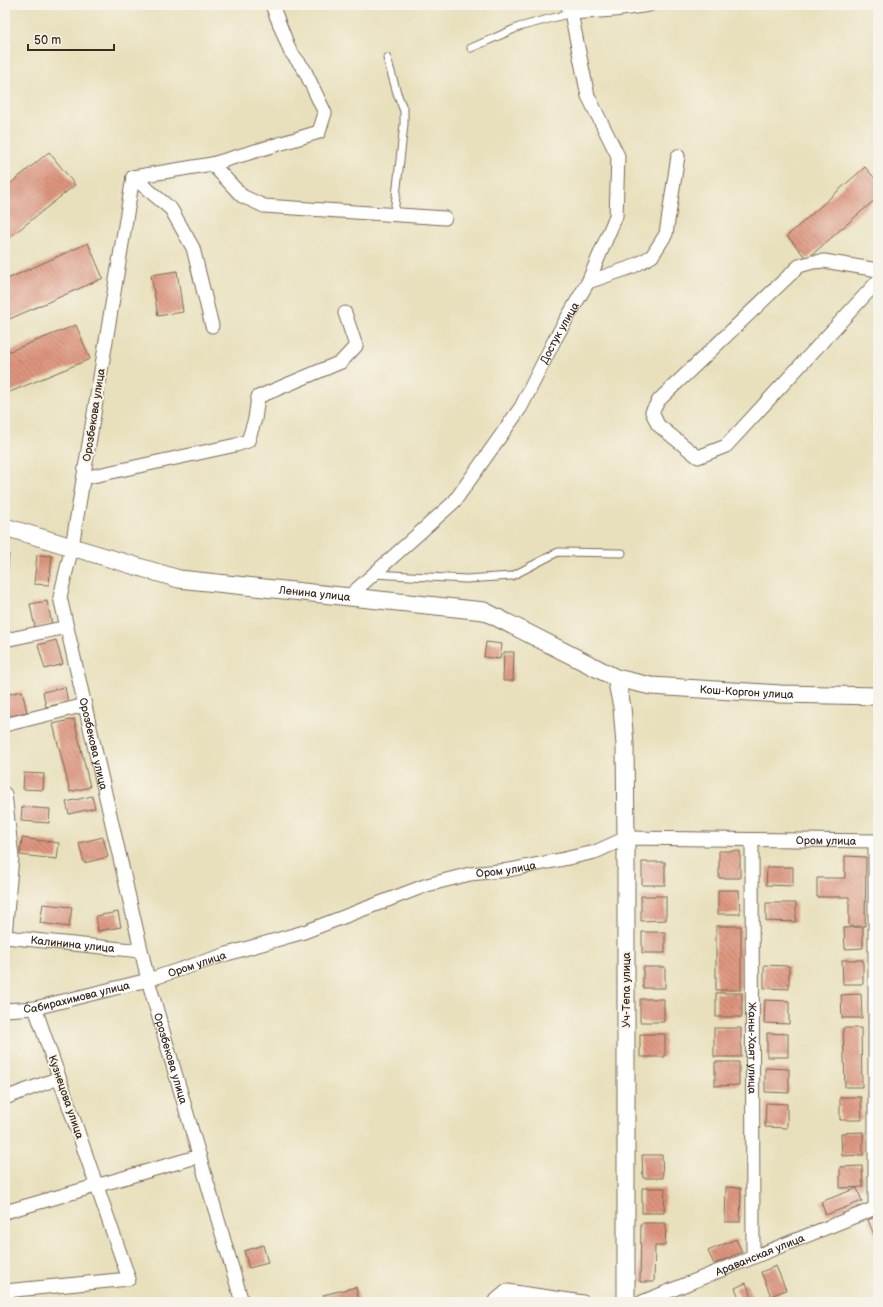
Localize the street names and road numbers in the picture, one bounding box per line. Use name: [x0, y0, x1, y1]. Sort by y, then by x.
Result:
street label: Достук улица: [537, 299, 582, 366]
street label: Орозбекова улица: [80, 367, 108, 463]
street label: Ленина улица: [277, 583, 351, 603]
street label: Кош-Коргон улица: [699, 683, 794, 701]
street label: Орозбекова улица: [77, 696, 111, 792]
street label: Ором улица: [796, 834, 857, 847]
street label: Ором улица: [475, 858, 538, 880]
street label: Калинина улица: [30, 933, 116, 955]
street label: Ором улица: [166, 948, 228, 980]
street label: Уч-Тепа улица: [620, 952, 633, 1028]
street label: Сабирахимова улица: [23, 978, 131, 1015]
street label: Жаны-Хаят улица: [746, 1002, 759, 1095]
street label: Орозбекова улица: [151, 1011, 190, 1106]
street label: Кузнецова улица: [46, 1053, 87, 1141]
street label: Араванская улица: [712, 1231, 807, 1279]

